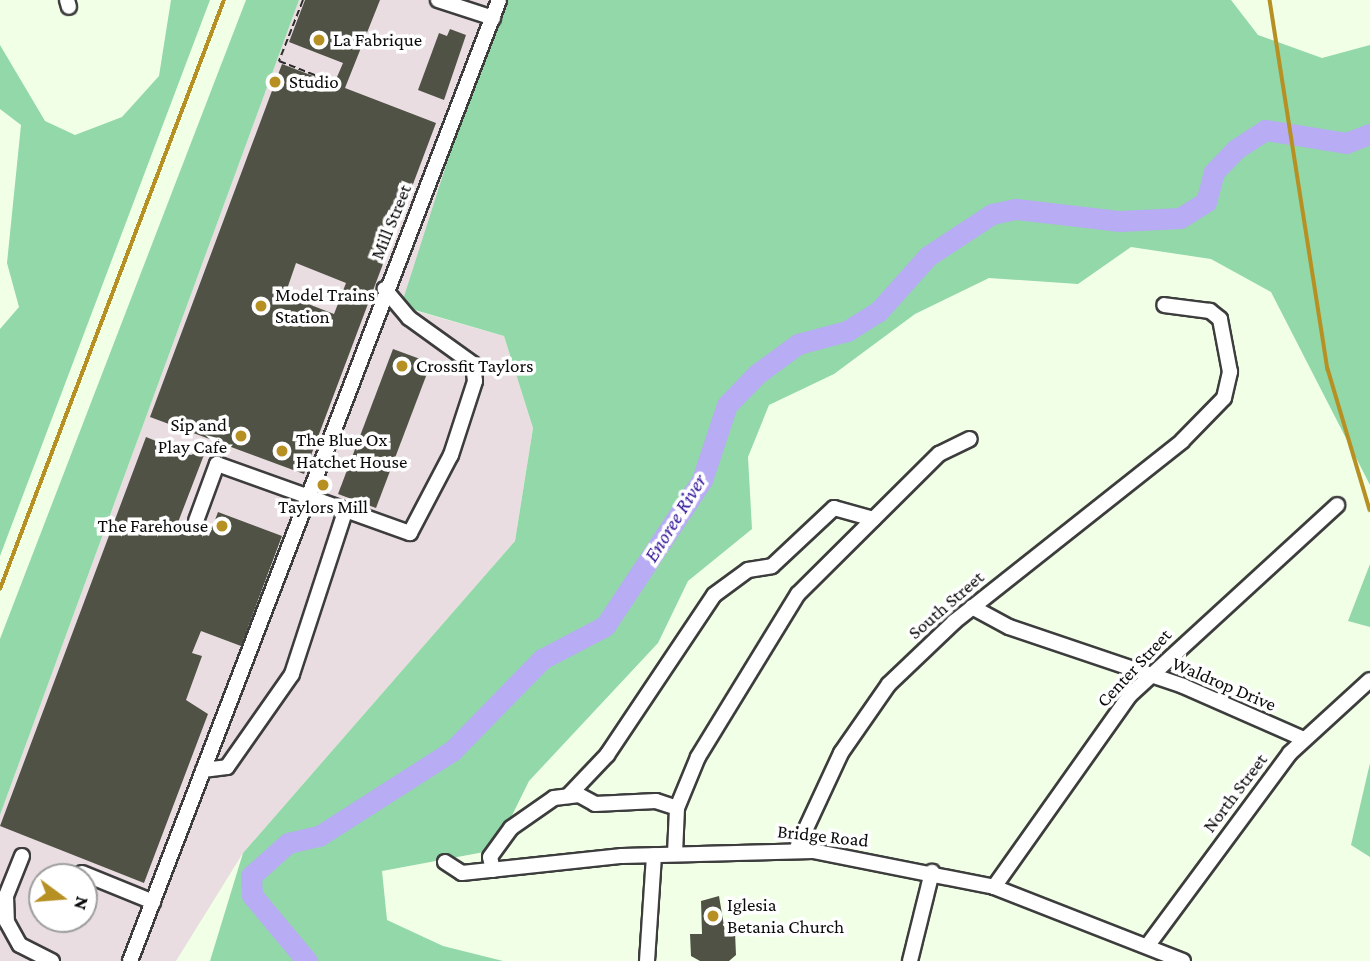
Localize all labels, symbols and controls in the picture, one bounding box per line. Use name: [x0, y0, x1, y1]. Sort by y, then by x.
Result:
place label: La Fabrique: [333, 29, 422, 51]
marker: La Fabrique: [311, 32, 327, 48]
place label: Studio: [289, 71, 339, 93]
marker: Studio: [267, 74, 283, 90]
street label: Mill Street: [366, 181, 416, 263]
place label: Model Trains Station: [275, 284, 375, 328]
marker: Model Trains Station: [253, 298, 269, 314]
place label: Crossfit Taylors: [416, 355, 534, 377]
marker: Crossfit Taylors: [394, 358, 410, 374]
place label: Sip and Play Cafe: [158, 414, 227, 458]
marker: Sip and Play Cafe: [233, 428, 249, 444]
place label: The Blue Ox Hatchet House: [296, 429, 407, 473]
marker: The Blue Ox Hatchet House: [274, 443, 290, 459]
water label: Enoree River: [638, 469, 712, 567]
marker: Taylors Mill: [315, 477, 331, 493]
place label: Taylors Mill: [278, 496, 368, 518]
place label: The Farehouse: [98, 515, 208, 537]
marker: The Farehouse: [214, 518, 230, 534]
street label: South Street: [903, 566, 989, 644]
street label: Center Street: [1092, 624, 1176, 712]
street label: Waldrop Drive: [1168, 652, 1280, 716]
street label: North Street: [1198, 749, 1272, 837]
street label: Bridge Road: [776, 820, 870, 852]
north arrow: [28, 863, 98, 933]
text: N: [70, 894, 94, 912]
place label: Iglesia Betania Church: [727, 894, 844, 938]
marker: Iglesia Betania Church: [705, 908, 721, 924]

